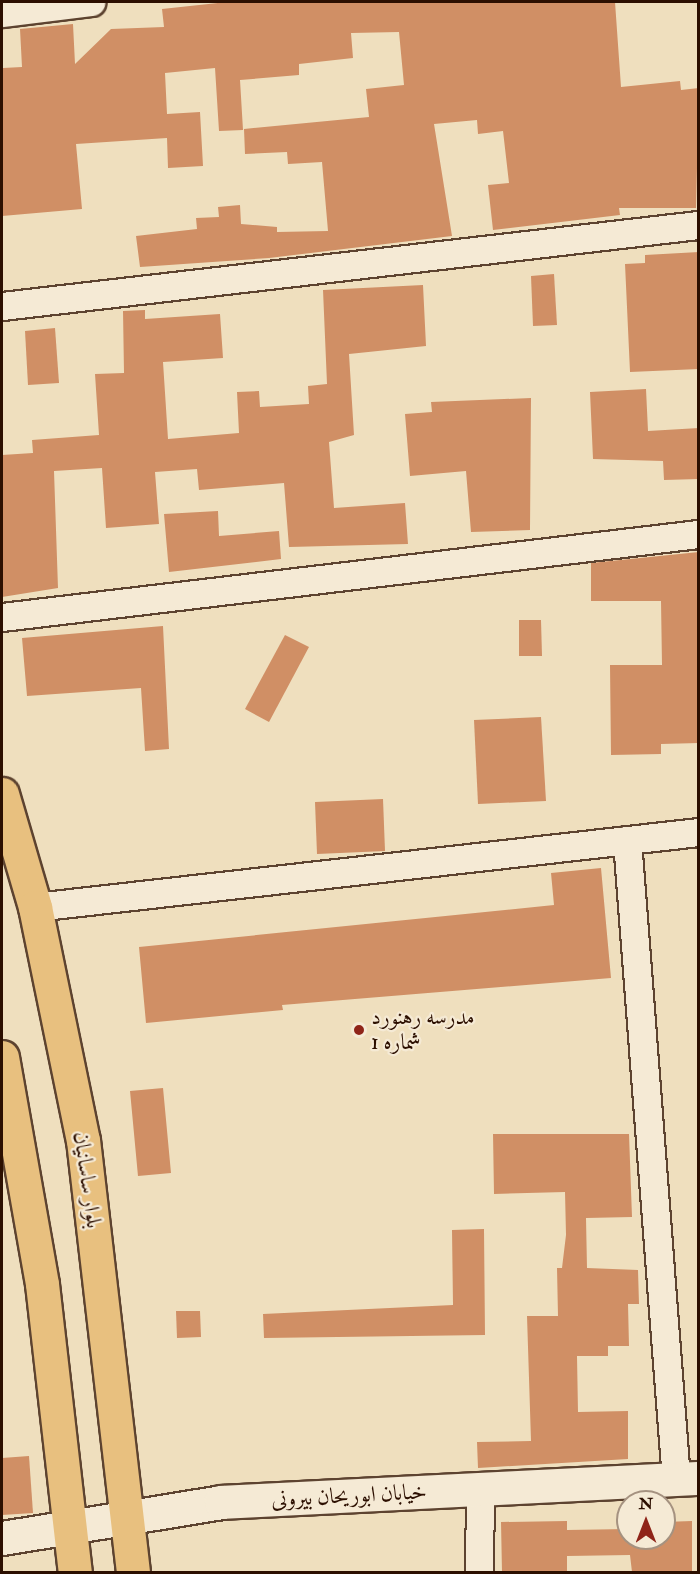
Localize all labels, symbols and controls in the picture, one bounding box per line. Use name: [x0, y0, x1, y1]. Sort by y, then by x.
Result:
place label: مدرسه رهنورد شماره 1: [371, 1004, 475, 1056]
marker: مدرسه رهنورد شماره 1: [352, 1023, 366, 1037]
street label: بلوار ساسانیان: [67, 1130, 107, 1230]
street label: خیابان ابوریحان بیرونی: [270, 1479, 428, 1513]
north arrow: [616, 1490, 676, 1550]
text: N: [639, 1494, 653, 1514]

